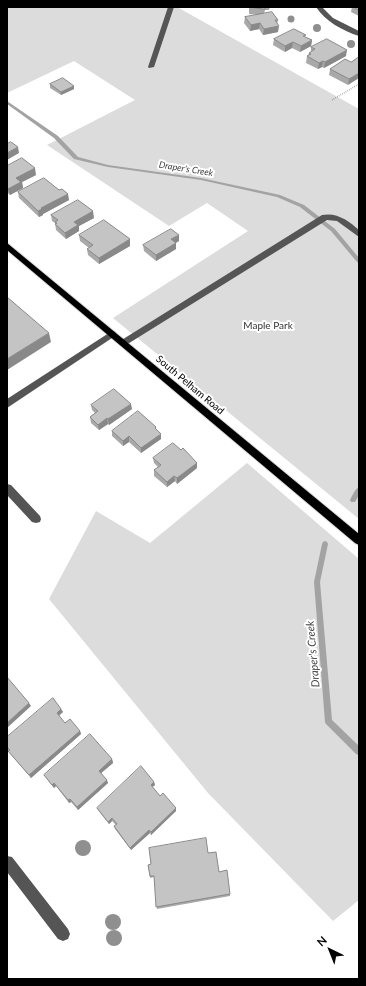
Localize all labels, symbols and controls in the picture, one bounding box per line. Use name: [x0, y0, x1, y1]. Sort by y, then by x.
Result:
water label: Draper's Creek: [158, 159, 214, 179]
park label: Maple Park: [243, 320, 293, 332]
street label: South Pelham Road: [153, 353, 227, 417]
water label: Draper's Creek: [304, 620, 322, 688]
north arrow: [310, 930, 350, 970]
text: N: [314, 933, 329, 949]

